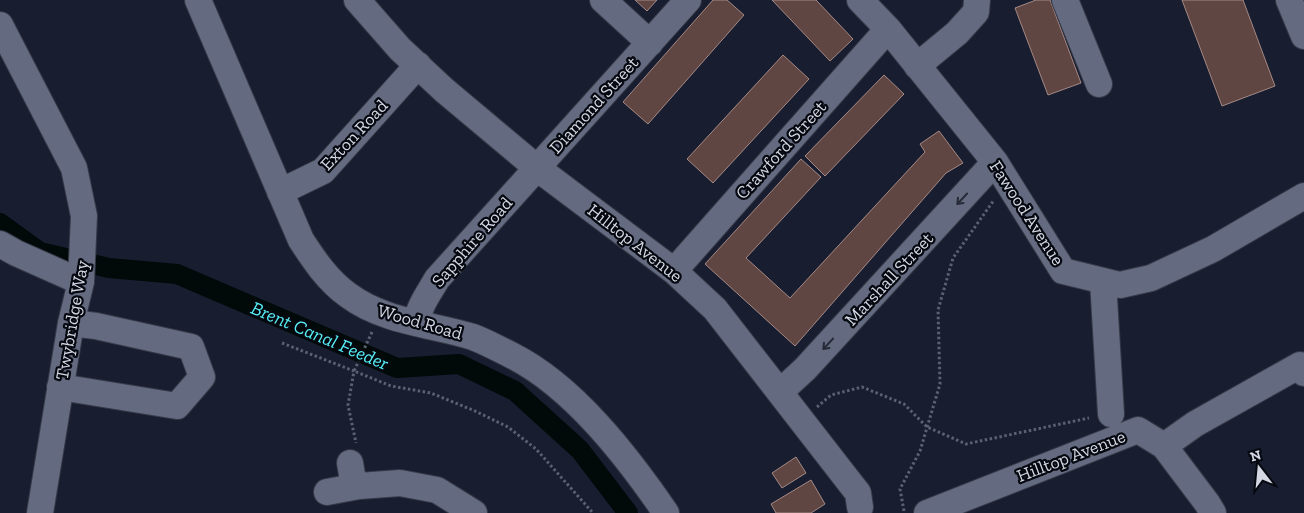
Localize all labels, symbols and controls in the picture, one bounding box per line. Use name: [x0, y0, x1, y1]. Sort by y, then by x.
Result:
street label: Diamond Street: [545, 52, 644, 158]
street label: Exton Road: [316, 95, 392, 175]
street label: Crawford Street: [731, 96, 831, 204]
street label: Fawood Avenue: [985, 156, 1069, 270]
street label: Sapphire Road: [427, 192, 517, 291]
one-way arrow: [956, 192, 968, 205]
street label: Hilltop Avenue: [583, 199, 687, 287]
street label: Marshall Street: [840, 227, 938, 330]
street label: Twybridge Way: [51, 258, 94, 382]
water label: Brent Canal Feeder: [247, 296, 393, 375]
street label: Wood Road: [375, 299, 465, 345]
one-way arrow: [822, 338, 834, 350]
street label: Hilltop Avenue: [1014, 425, 1128, 487]
north arrow: [1234, 443, 1284, 493]
text: N: [1248, 446, 1263, 466]

